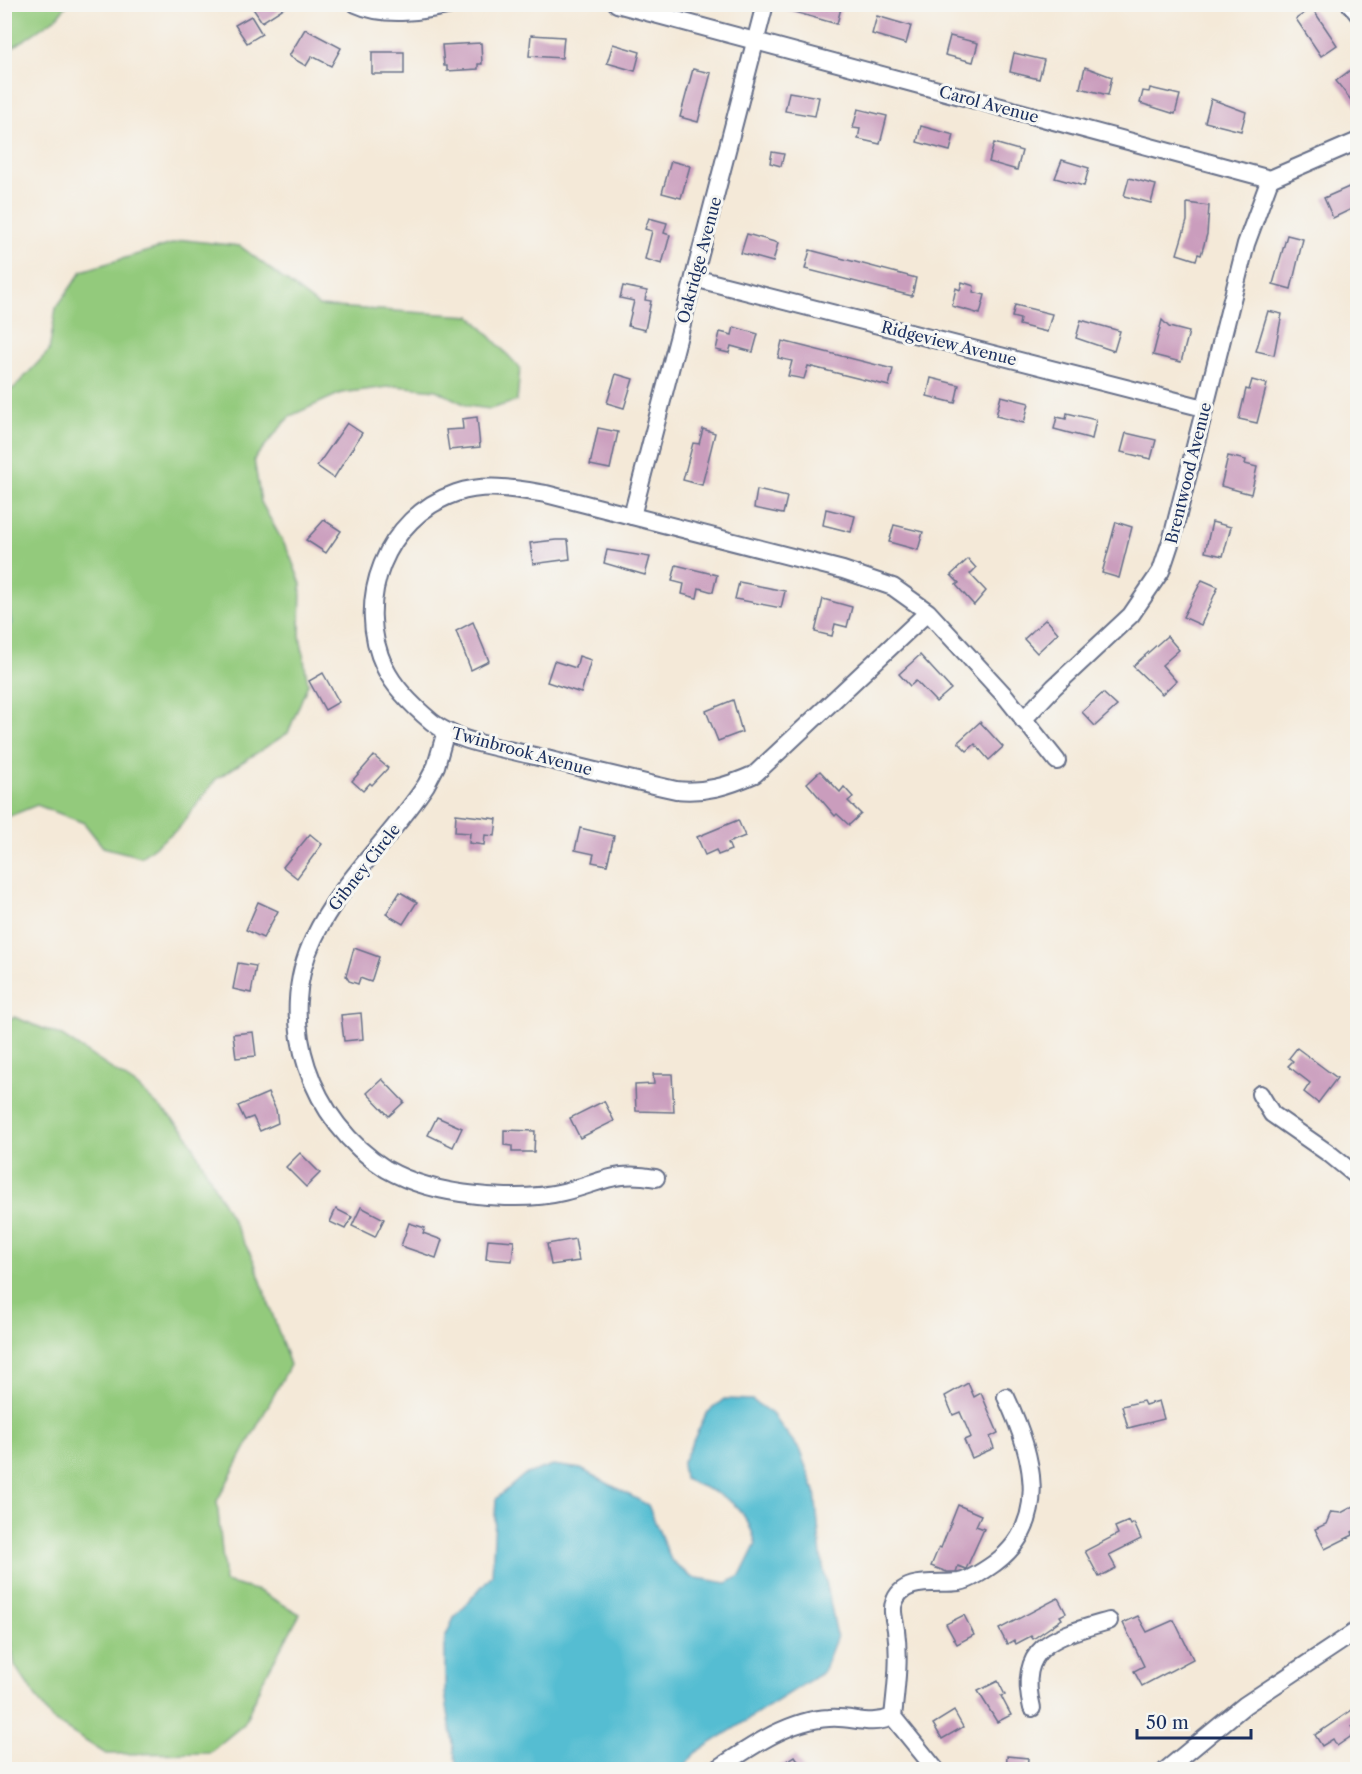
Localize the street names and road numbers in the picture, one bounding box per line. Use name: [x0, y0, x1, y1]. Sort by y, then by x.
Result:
street label: Carol Avenue: [937, 81, 1041, 127]
street label: Oakridge Avenue: [672, 195, 726, 325]
street label: Ridgeview Avenue: [879, 317, 1019, 370]
street label: Brentwood Avenue: [1161, 400, 1215, 546]
street label: Twinbrook Avenue: [450, 723, 595, 779]
street label: Gibney Circle: [324, 820, 404, 914]

